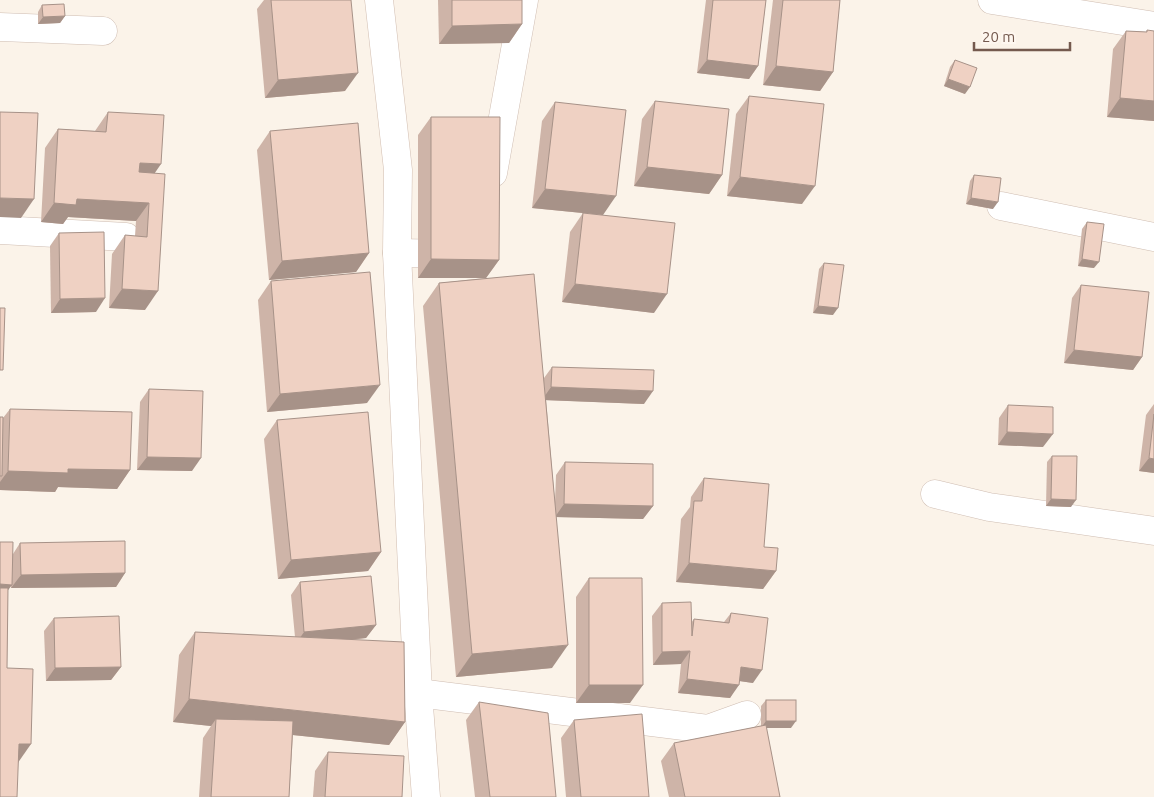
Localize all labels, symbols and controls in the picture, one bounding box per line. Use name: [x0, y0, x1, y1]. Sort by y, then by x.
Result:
scale bar: [974, 20, 1070, 52]
text: 20 m: [982, 28, 1015, 45]

